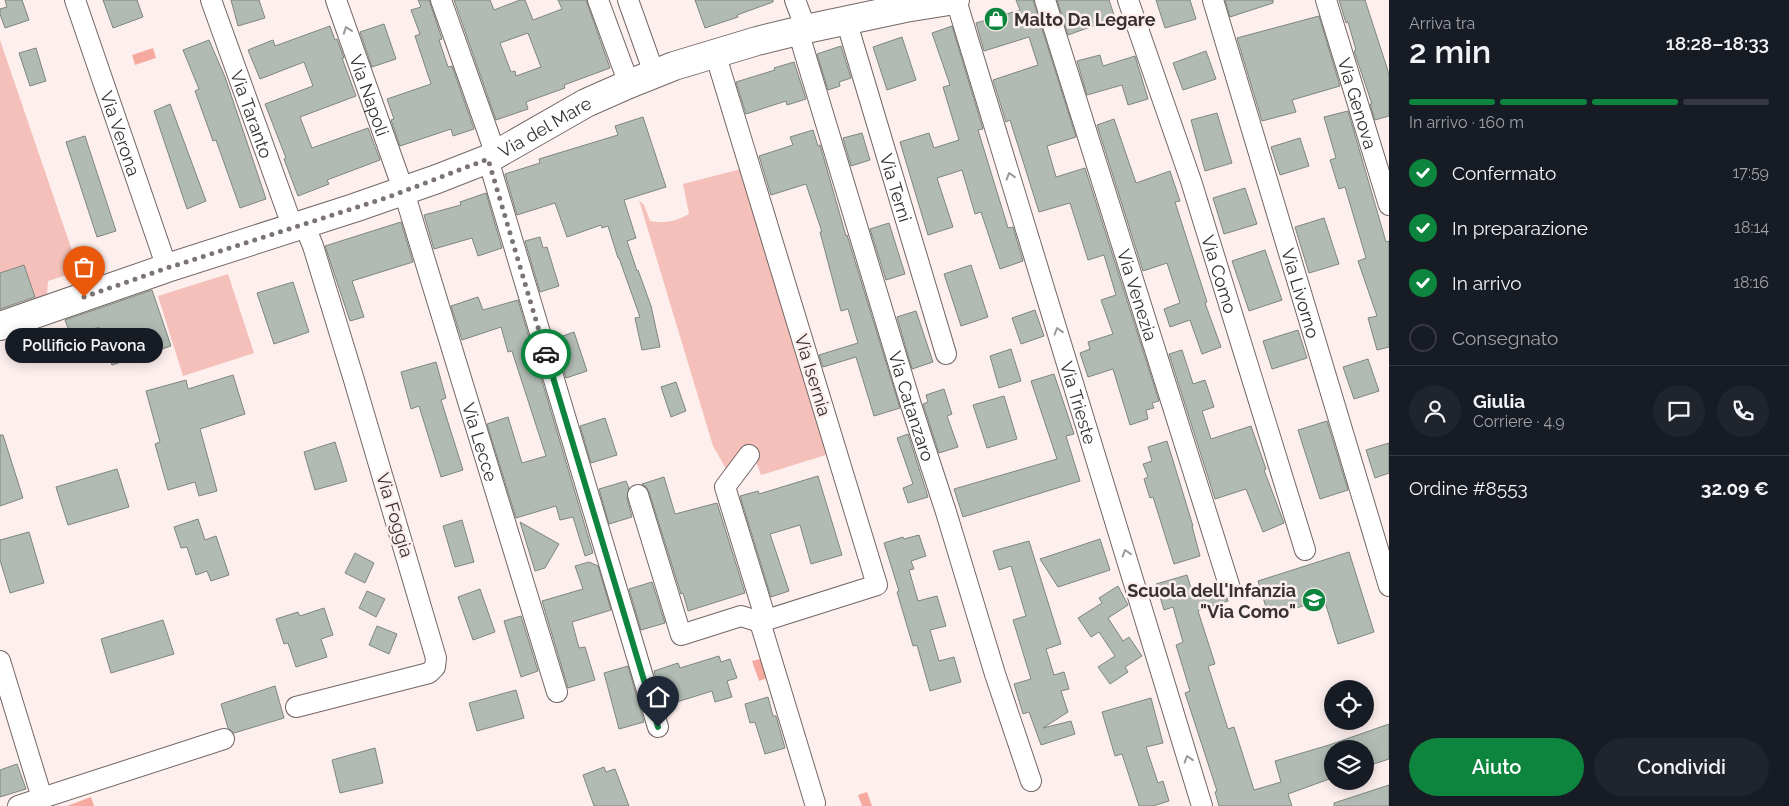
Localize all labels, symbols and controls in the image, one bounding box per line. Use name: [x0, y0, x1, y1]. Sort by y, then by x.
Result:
shop icon: Malto Da Legare: [983, 6, 1009, 32]
place label: Malto Da Legare: [1014, 9, 1156, 30]
text: Arriva tra: [1409, 14, 1475, 33]
one-way arrow: [343, 26, 353, 35]
text: 18:28–18:33: [1666, 32, 1769, 54]
text: 2 min: [1409, 33, 1491, 70]
street label: Via Napoli: [346, 52, 394, 139]
street label: Via Genova: [1334, 55, 1382, 151]
street label: Via Taranto: [226, 67, 278, 161]
street label: Via Verona: [96, 88, 145, 179]
street label: Via del Mare: [494, 92, 595, 161]
text: In arrivo · 160 m: [1409, 113, 1524, 132]
street label: Via Terni: [876, 151, 916, 224]
icon: check: [1409, 159, 1437, 187]
text: Confermato: [1452, 162, 1556, 184]
text: 17:59: [1733, 163, 1769, 182]
one-way arrow: [1006, 172, 1016, 181]
icon: check: [1409, 214, 1437, 242]
text: In preparazione: [1452, 217, 1588, 239]
text: 18:14: [1734, 218, 1769, 237]
street label: Via Como: [1198, 232, 1242, 316]
pin: [63, 246, 105, 297]
street label: Via Venezia: [1113, 246, 1162, 343]
street label: Via Livorno: [1278, 246, 1324, 341]
icon: bag: [70, 253, 98, 281]
icon: check: [1409, 269, 1437, 297]
text: In arrivo: [1452, 272, 1522, 294]
text: 18:16: [1733, 273, 1769, 292]
callout: Pollificio Pavona: [5, 327, 163, 362]
text: Consegnato: [1452, 327, 1558, 349]
one-way arrow: [1053, 328, 1063, 336]
courier: [521, 329, 571, 379]
street label: Via Isernia: [791, 331, 835, 419]
text: Pollificio Pavona: [22, 336, 146, 355]
icon: car: [532, 340, 560, 368]
street label: Via Catanzaro: [885, 348, 939, 464]
street label: Via Trieste: [1056, 359, 1102, 447]
button: person: [1409, 385, 1461, 437]
button: chat: [1653, 385, 1705, 437]
button: phone: [1717, 385, 1769, 437]
text: Giulia: [1473, 390, 1525, 412]
street label: Via Lecce: [458, 400, 503, 484]
text: Corriere · 4.9: [1473, 412, 1565, 431]
street label: Via Foggia: [372, 470, 418, 560]
text: Ordine #8553: [1409, 477, 1528, 499]
text: 32.09 €: [1701, 477, 1769, 499]
one-way arrow: [1122, 550, 1132, 558]
place label: Scuola dell'Infanzia "Via Como": [1127, 580, 1296, 622]
school or university icon: Scuola dell'Infanzia "Via Como": [1301, 587, 1327, 613]
pin: [637, 676, 679, 727]
map controls: [1324, 680, 1374, 790]
button: locate: [1324, 680, 1374, 730]
icon: home: [644, 683, 672, 711]
button: Aiuto: [1409, 738, 1584, 796]
button: Condividi: [1594, 738, 1769, 796]
button: layers: [1324, 740, 1374, 790]
one-way arrow: [1184, 756, 1194, 764]

